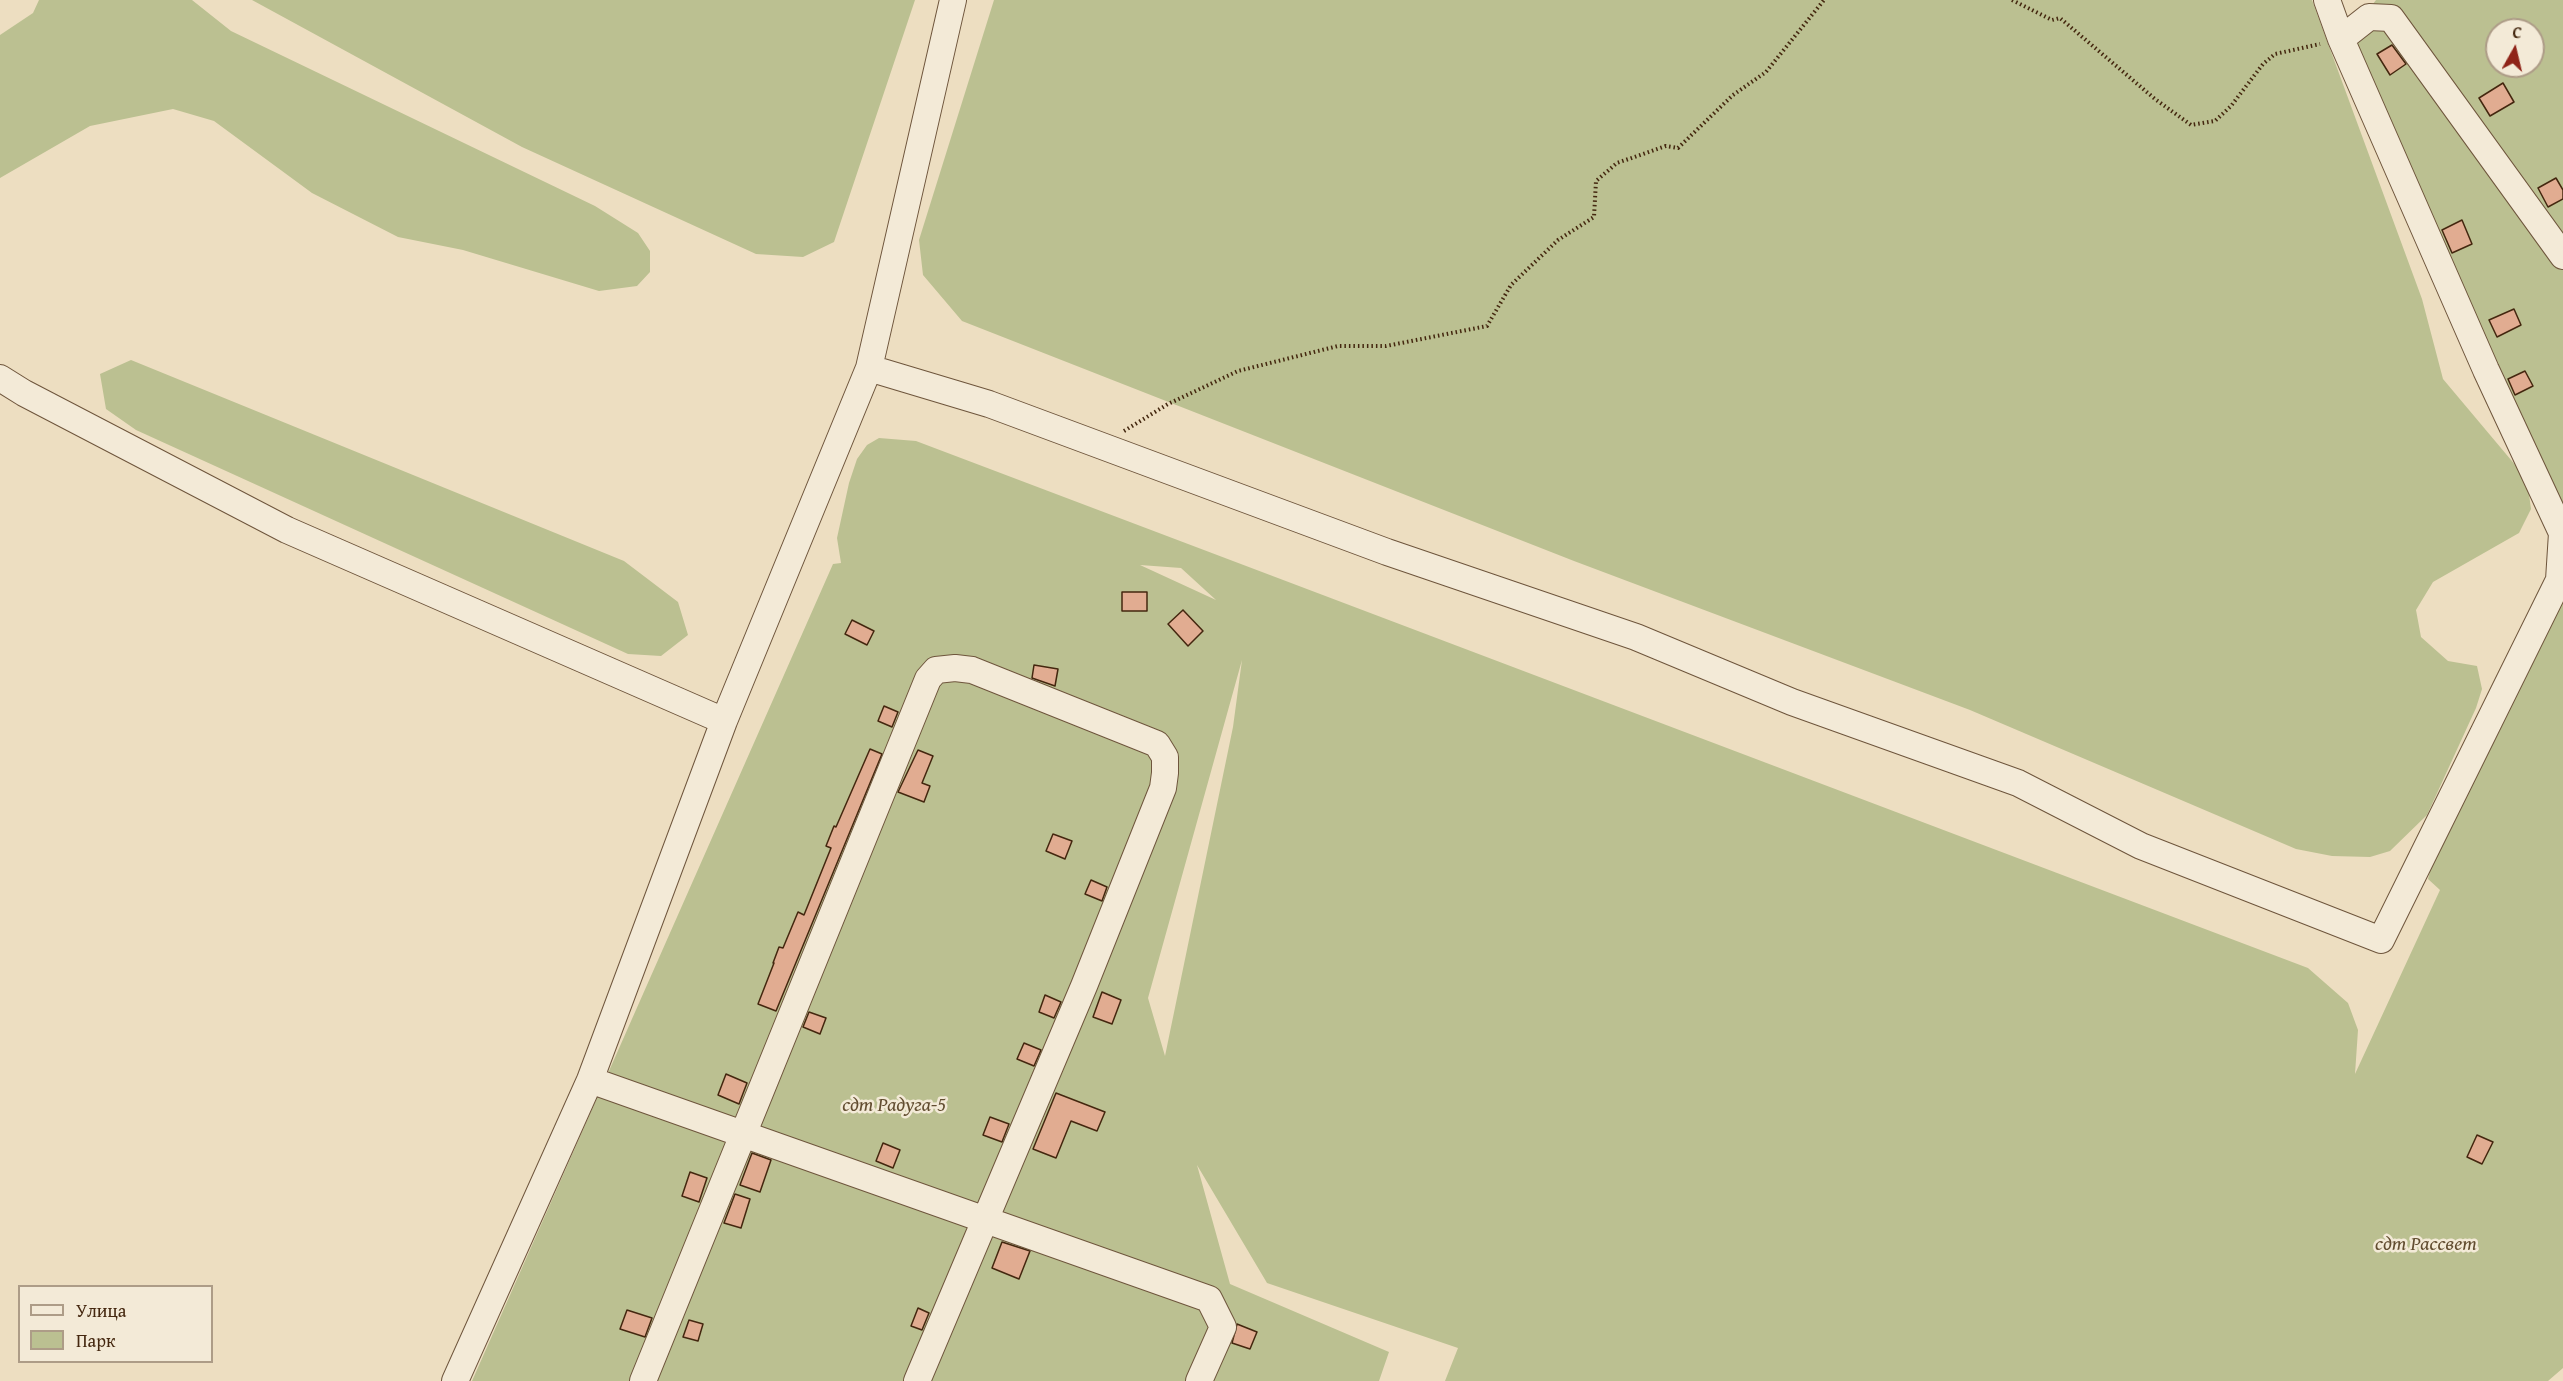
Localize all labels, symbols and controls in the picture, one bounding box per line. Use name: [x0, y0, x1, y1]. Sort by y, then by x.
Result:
north arrow: [2485, 18, 2545, 78]
text: С: [2511, 20, 2523, 45]
park label: сдт Радуга-5: [842, 1094, 946, 1118]
park label: сдт Рассвет: [2375, 1233, 2477, 1257]
legend: [18, 1285, 213, 1363]
text: Улица: [76, 1297, 126, 1324]
text: Парк: [76, 1327, 115, 1354]

